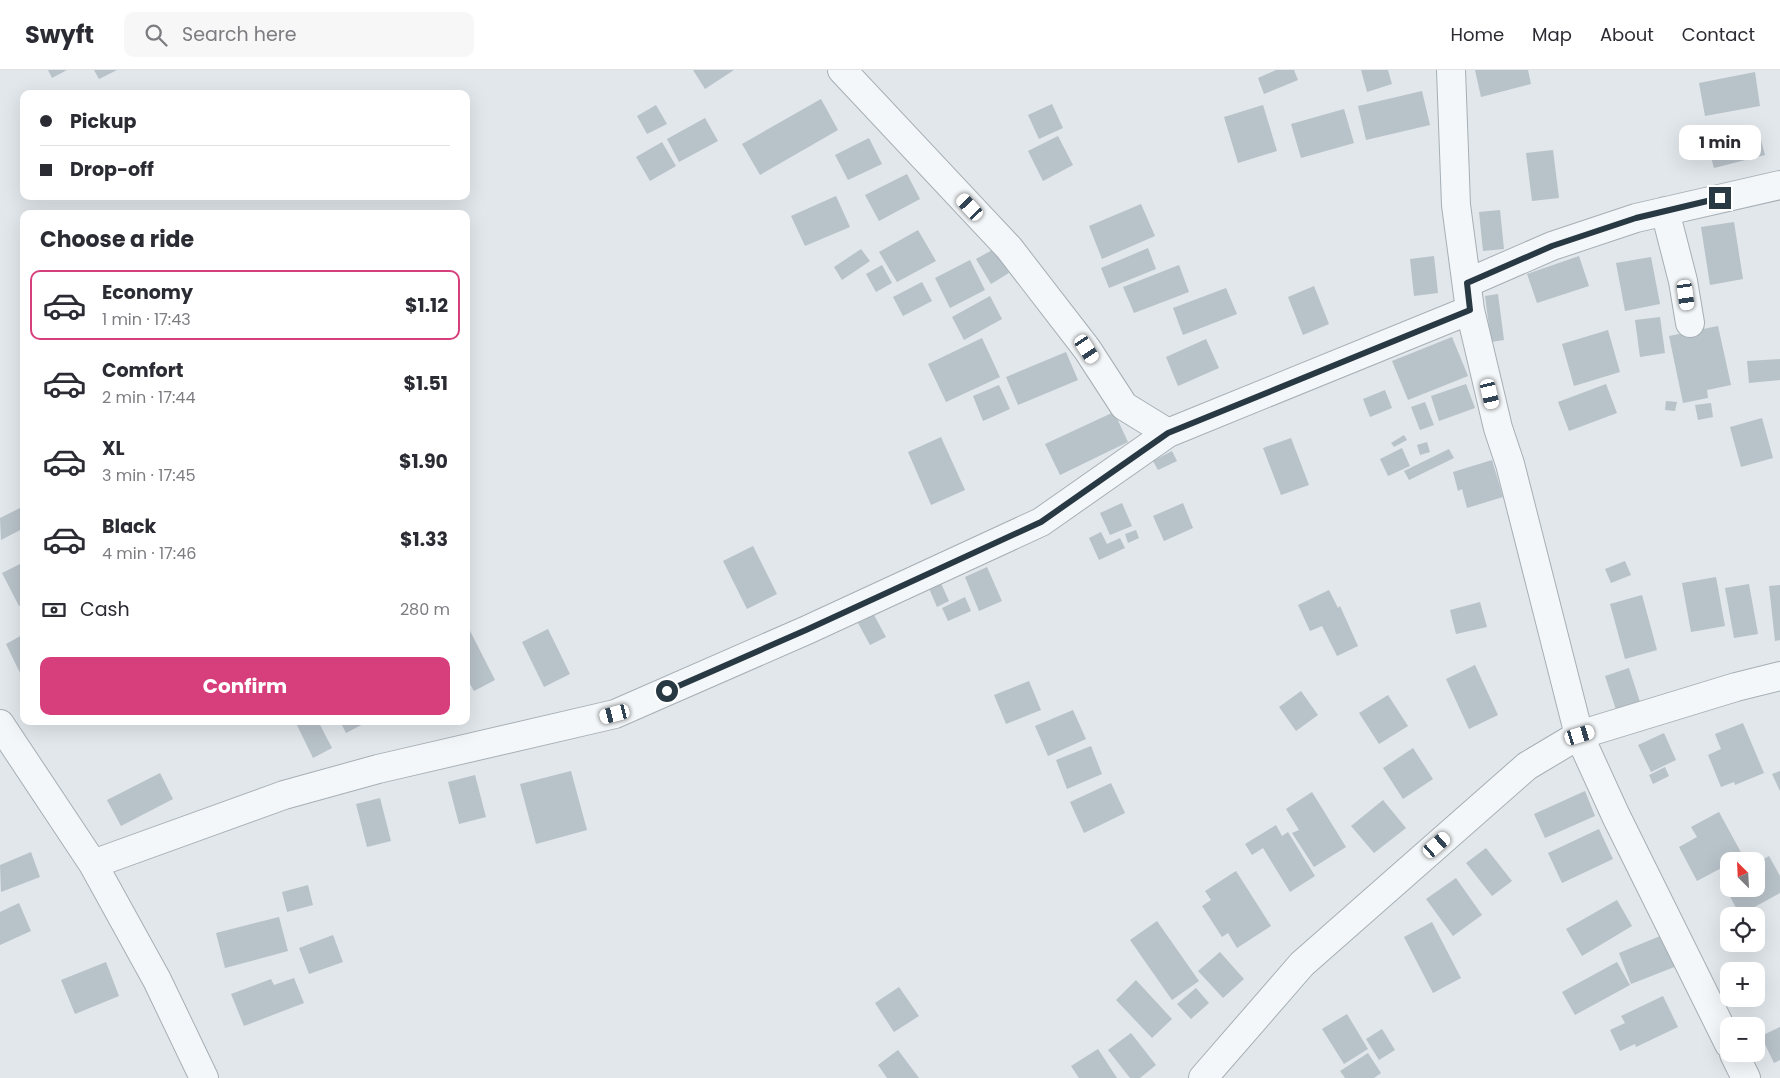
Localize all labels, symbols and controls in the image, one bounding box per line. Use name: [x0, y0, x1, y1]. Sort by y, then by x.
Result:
search box: [124, 12, 474, 57]
text: Swyft: [25, 18, 94, 51]
icon: search: [142, 21, 170, 49]
text: Search here: [182, 21, 297, 48]
text: Home: [1450, 22, 1504, 47]
text: Map: [1532, 22, 1572, 47]
text: About: [1600, 22, 1654, 47]
text: Contact: [1682, 22, 1755, 47]
text: Pickup: [70, 108, 136, 135]
callout: 1 min: [1679, 126, 1761, 160]
text: 1 min: [1699, 131, 1741, 154]
text: Drop-off: [70, 156, 154, 183]
route end: [1709, 187, 1731, 209]
car: [954, 191, 985, 223]
text: Choose a ride: [40, 224, 194, 255]
text: Economy: [102, 279, 193, 306]
car: [1676, 279, 1695, 311]
icon: car: [42, 283, 87, 328]
text: $1.12: [405, 292, 448, 319]
text: 1 min · 17:43: [102, 308, 191, 331]
car: [1072, 332, 1101, 366]
text: Comfort: [102, 357, 184, 384]
icon: car: [42, 361, 87, 406]
text: $1.51: [404, 370, 448, 397]
car: [1479, 378, 1500, 410]
text: 2 min · 17:44: [102, 386, 195, 409]
text: XL: [102, 435, 125, 462]
icon: car: [42, 439, 87, 484]
text: $1.90: [399, 448, 448, 475]
text: 3 min · 17:45: [102, 464, 196, 487]
text: Black: [102, 513, 156, 540]
icon: car: [42, 517, 87, 562]
text: $1.33: [400, 526, 448, 553]
text: 4 min · 17:46: [102, 542, 196, 565]
icon: cash: [40, 596, 68, 624]
text: Cash: [80, 596, 130, 623]
text: 280 m: [400, 598, 450, 621]
button: Confirm: [40, 657, 450, 715]
route start: [656, 680, 678, 702]
car: [598, 703, 631, 725]
car: [1563, 723, 1596, 747]
car: [1420, 829, 1453, 861]
north arrow: [1720, 852, 1765, 898]
map controls: [1720, 852, 1765, 1062]
button: locate: [1720, 907, 1765, 952]
button: +: [1720, 962, 1765, 1007]
button: −: [1720, 1017, 1765, 1062]

